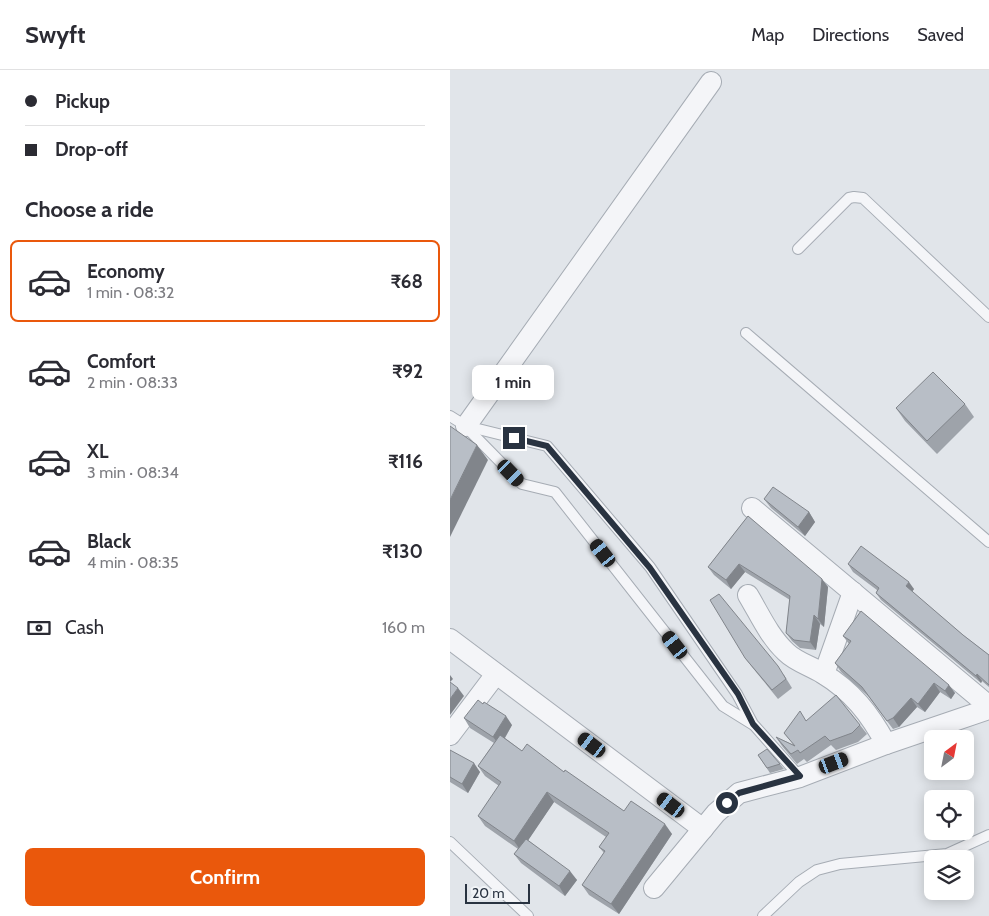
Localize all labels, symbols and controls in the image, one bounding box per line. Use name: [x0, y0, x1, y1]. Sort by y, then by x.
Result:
text: Swyft: [25, 20, 85, 49]
text: Map: [751, 24, 784, 46]
text: Directions: [812, 24, 889, 46]
text: Saved: [917, 24, 964, 46]
text: Pickup: [55, 90, 110, 113]
text: Drop-off: [55, 138, 128, 161]
text: Choose a ride: [25, 196, 154, 223]
icon: car: [27, 259, 72, 304]
text: Economy: [87, 260, 165, 283]
text: ₹68: [390, 270, 423, 293]
text: 1 min · 08:32: [87, 283, 174, 302]
icon: car: [27, 349, 72, 394]
text: Comfort: [87, 350, 156, 373]
text: ₹92: [392, 360, 423, 383]
callout: 1 min: [473, 366, 555, 400]
text: 2 min · 08:33: [87, 373, 178, 392]
text: 1 min: [495, 373, 531, 392]
route end: [503, 427, 525, 449]
icon: car: [27, 439, 72, 484]
text: XL: [87, 440, 108, 463]
text: ₹116: [388, 450, 423, 473]
car: [495, 457, 526, 489]
text: 3 min · 08:34: [87, 463, 179, 482]
icon: car: [27, 529, 72, 574]
text: Black: [87, 530, 131, 553]
car: [587, 537, 618, 569]
text: ₹130: [382, 540, 423, 563]
text: 4 min · 08:35: [87, 553, 179, 572]
icon: cash: [25, 614, 53, 642]
text: Cash: [65, 616, 104, 639]
text: 160 m: [382, 618, 425, 637]
car: [659, 629, 690, 661]
car: [575, 730, 608, 760]
north arrow: [924, 730, 974, 780]
map controls: [924, 730, 974, 900]
car: [817, 751, 850, 775]
car: [654, 790, 687, 820]
button: locate: [924, 790, 974, 840]
route start: [716, 792, 738, 814]
button: Confirm: [25, 848, 425, 906]
button: layers: [924, 850, 974, 900]
scale bar: [465, 881, 530, 904]
text: 20 m: [472, 884, 505, 902]

